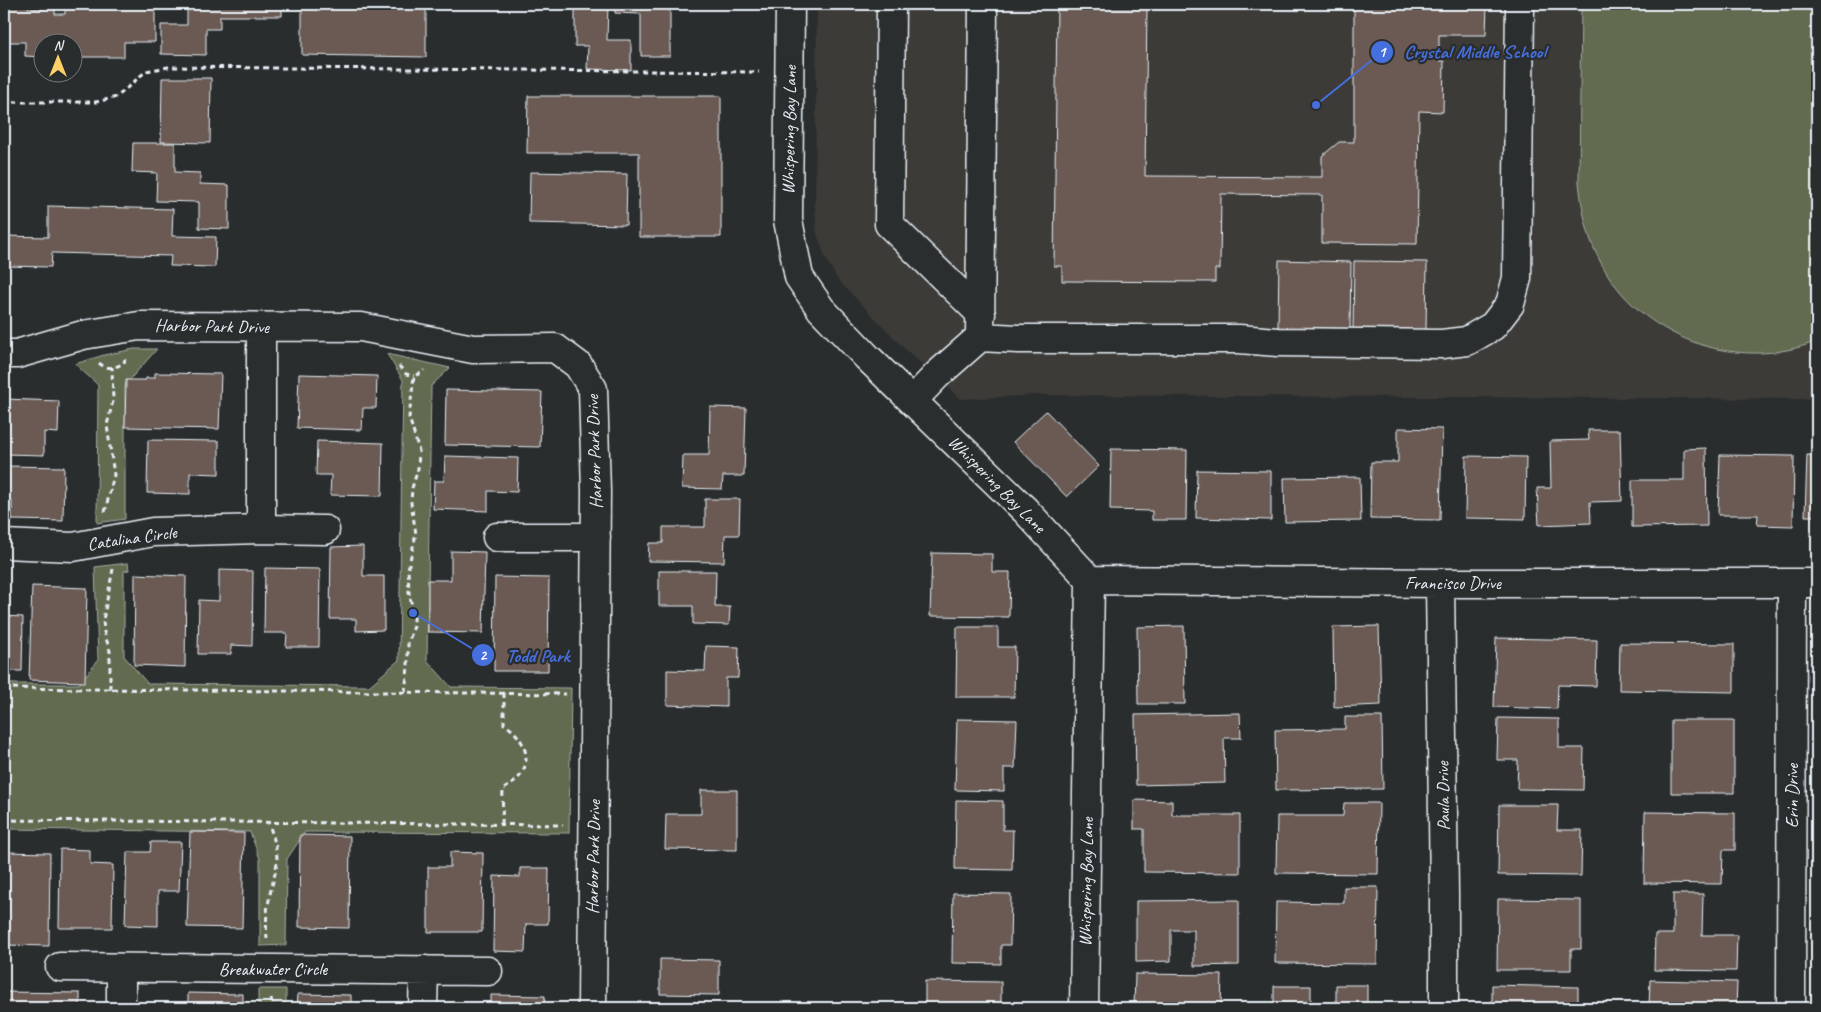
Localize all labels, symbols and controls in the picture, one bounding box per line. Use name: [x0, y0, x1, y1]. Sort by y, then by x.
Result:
north arrow: [32, 32, 82, 82]
callout: Crystal Middle School: [1370, 35, 1556, 69]
text: N: [54, 37, 65, 54]
text: Crystal Middle School: [1404, 40, 1549, 64]
text: 1: [1379, 43, 1388, 62]
street label: Whispering Bay Lane: [777, 64, 801, 195]
street label: Harbor Park Drive: [155, 314, 270, 338]
street label: Harbor Park Drive: [581, 393, 607, 509]
street label: Whispering Bay Lane: [944, 431, 1051, 538]
street label: Catalina Circle: [86, 521, 179, 555]
street label: Francisco Drive: [1405, 572, 1502, 594]
callout: Todd Park: [471, 638, 580, 672]
text: Todd Park: [506, 644, 572, 668]
text: 2: [480, 646, 488, 665]
street label: Paula Drive: [1431, 760, 1455, 831]
street label: Erin Drive: [1781, 763, 1803, 828]
street label: Harbor Park Drive: [581, 799, 605, 914]
street label: Whispering Bay Lane: [1074, 816, 1098, 947]
street label: Breakwater Circle: [219, 958, 328, 980]

